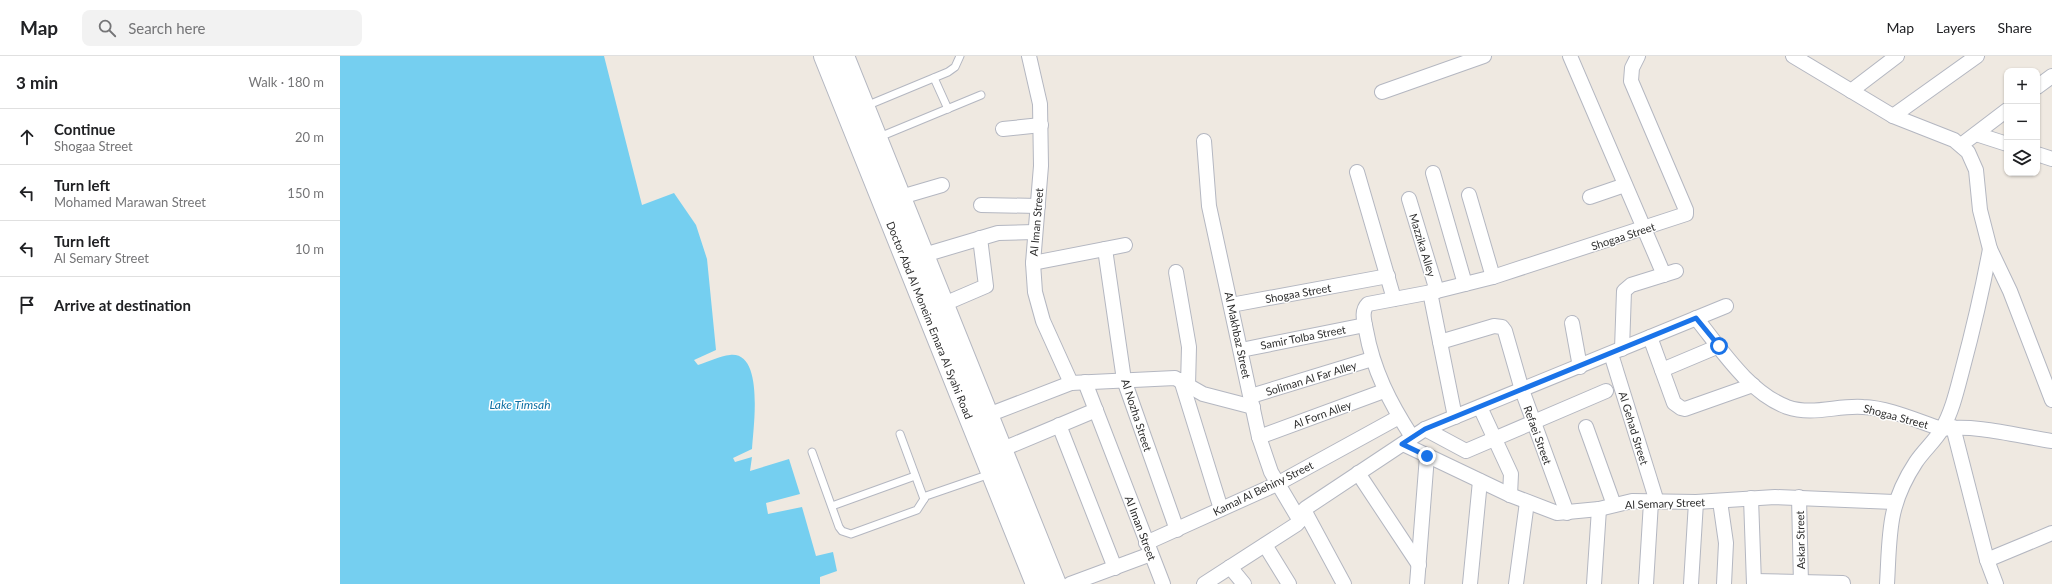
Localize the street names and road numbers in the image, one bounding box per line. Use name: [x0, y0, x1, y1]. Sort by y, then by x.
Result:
street label: Al Iman Street: [1027, 187, 1045, 257]
street label: Mazzika Alley: [1407, 212, 1439, 279]
street label: Doctor Abd Al Moneim Emara Al Syahi Road: [884, 219, 976, 421]
street label: Shogaa Street: [1589, 220, 1657, 252]
street label: Shogaa Street: [1264, 281, 1332, 305]
street label: Al Makhbaz Street: [1222, 290, 1254, 380]
street label: Samir Tolba Street: [1259, 322, 1347, 352]
street label: Soliman Al Far Alley: [1264, 358, 1358, 398]
street label: Al Nozha Street: [1119, 377, 1155, 453]
street label: Al Gehad Street: [1617, 390, 1651, 466]
street label: Al Forn Alley: [1291, 397, 1353, 431]
street label: Shogaa Street: [1862, 401, 1930, 431]
street label: Refaei Street: [1521, 404, 1555, 466]
street label: Kamal Al Behiny Street: [1211, 458, 1315, 518]
street label: Al Iman Street: [1123, 494, 1159, 562]
street label: Al Semary Street: [1625, 495, 1705, 511]
street label: Askar Street: [1793, 510, 1807, 570]

